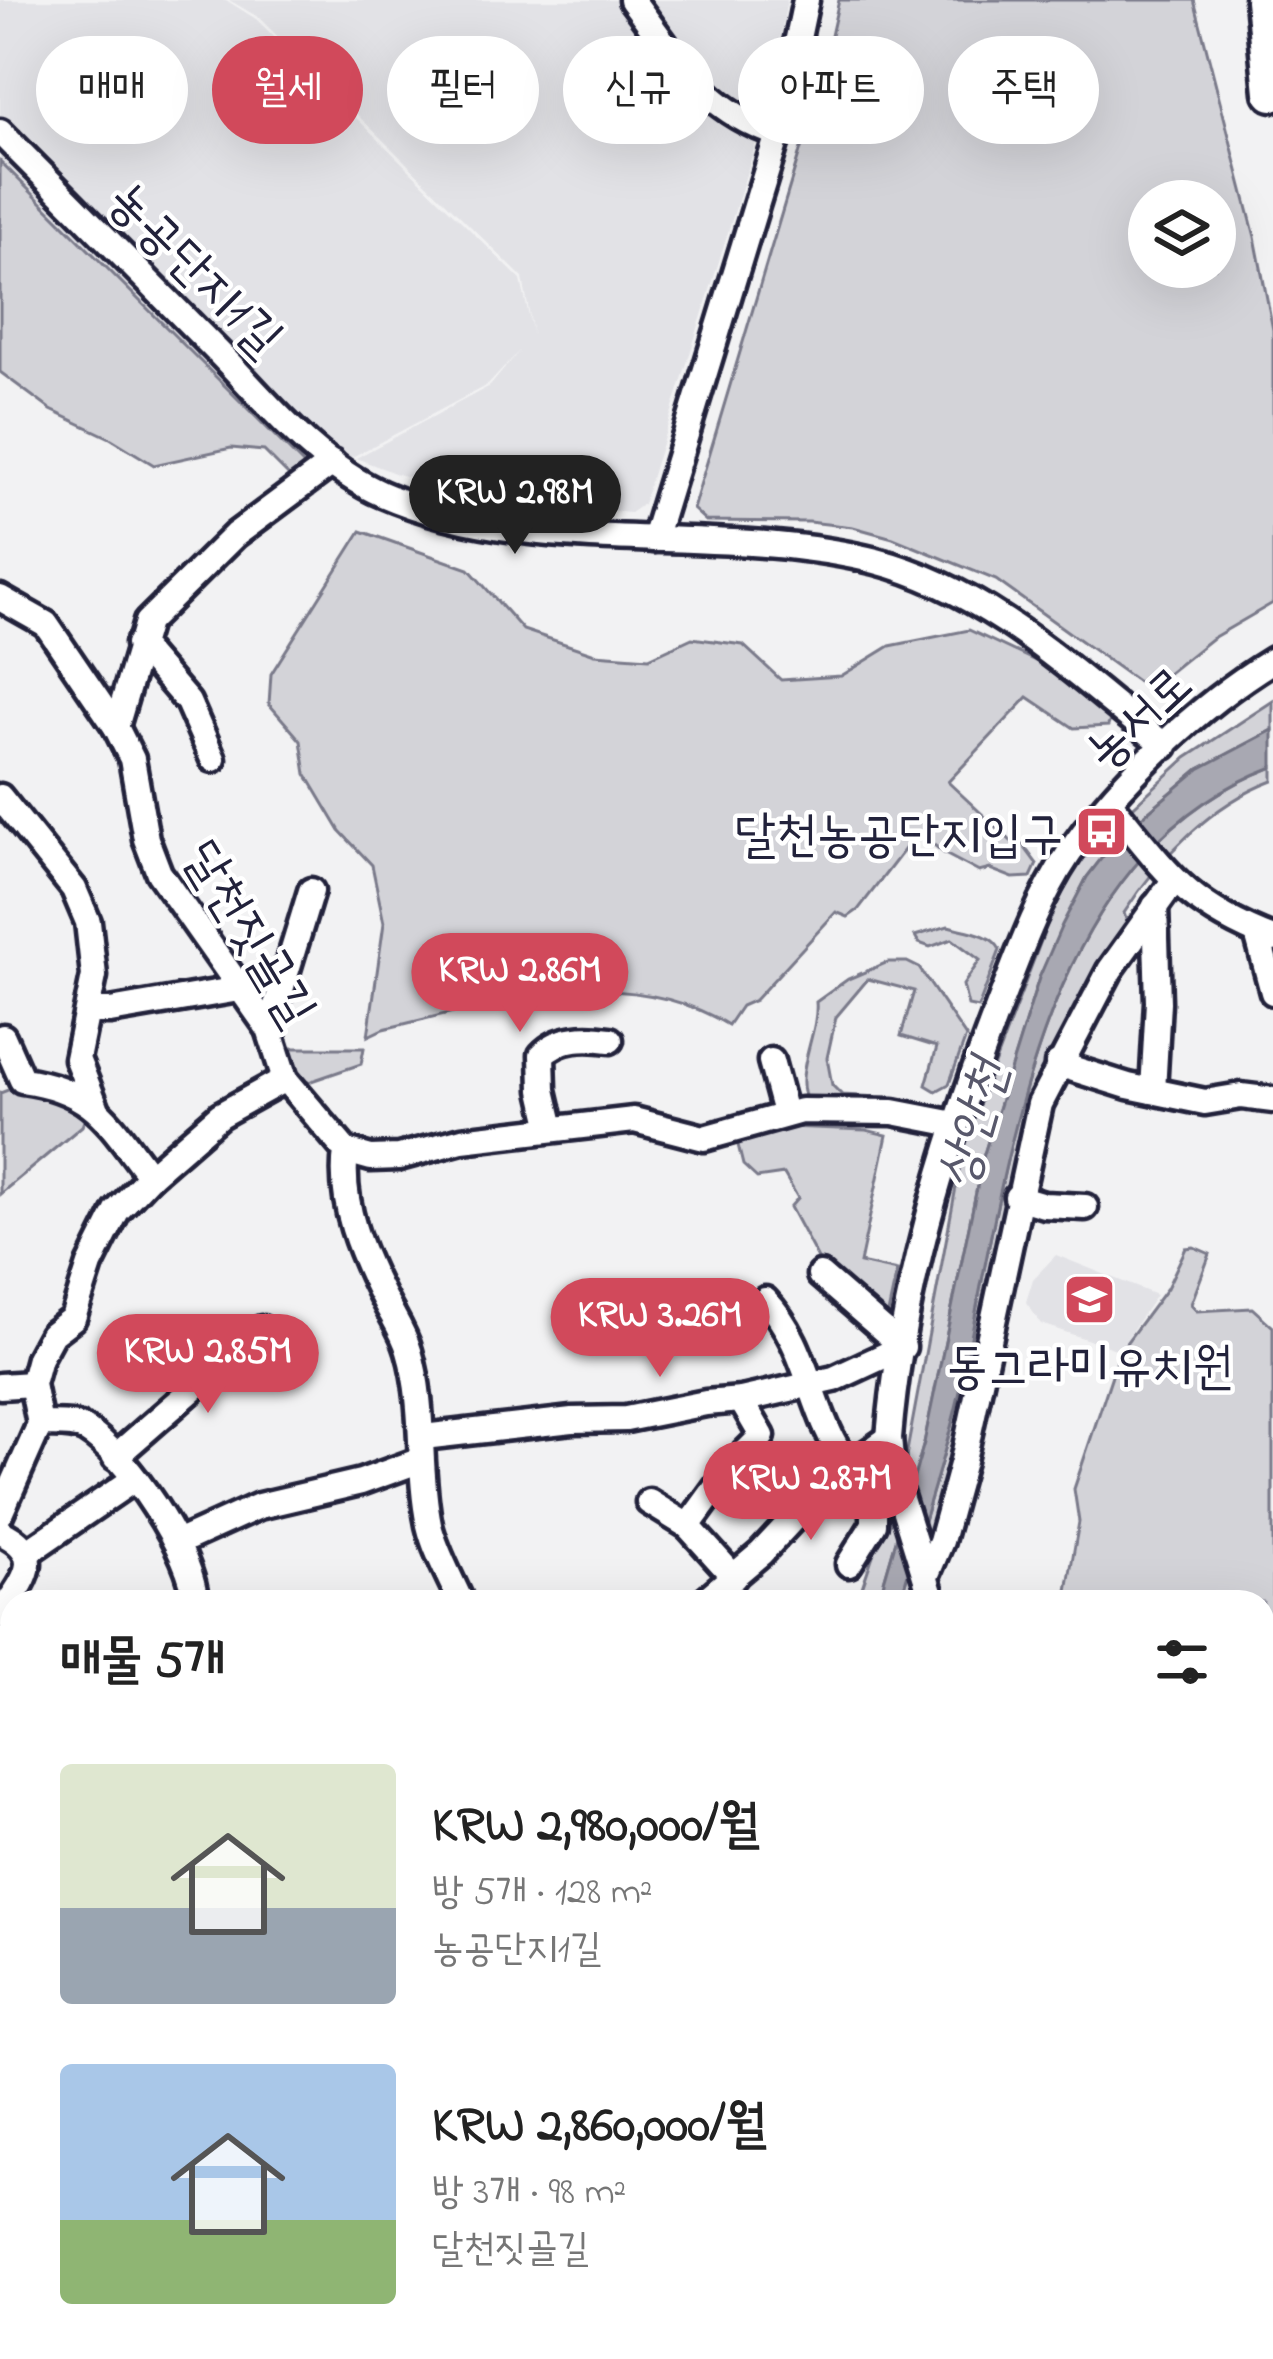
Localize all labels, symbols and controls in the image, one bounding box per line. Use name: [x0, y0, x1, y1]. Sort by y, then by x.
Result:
chip: 매매: [36, 36, 188, 144]
chip: 월세: [212, 36, 363, 144]
chip: 필터: [387, 36, 539, 144]
chip: 신규: [563, 36, 714, 144]
chip: 아파트: [738, 36, 924, 144]
chip: 주택: [948, 36, 1099, 144]
street label: 농공단지1길: [88, 166, 298, 376]
map controls: [1128, 180, 1236, 288]
button: layers: [1128, 180, 1236, 288]
pin: KRW 2.98M: [378, 455, 652, 557]
text: KRW 2.98M: [436, 465, 594, 522]
street label: 농서로: [1070, 651, 1211, 789]
place label: 달천농공단지입구: [735, 800, 1063, 875]
bus stop icon: 달천농공단지입구: [1074, 804, 1130, 860]
street label: 달천짓골길: [162, 828, 332, 1042]
pin: KRW 2.86M: [383, 933, 657, 1035]
text: KRW 2.86M: [438, 943, 602, 1000]
water label: 상안천: [920, 1047, 1032, 1198]
school or university icon: 동그라미유치원: [1062, 1271, 1118, 1327]
pin: KRW 3.26M: [523, 1278, 797, 1380]
text: KRW 3.26M: [578, 1288, 742, 1345]
pin: KRW 2.85M: [71, 1314, 345, 1416]
text: KRW 2.85M: [124, 1324, 292, 1381]
place label: 동그라미유치원: [946, 1332, 1234, 1407]
pin: KRW 2.87M: [674, 1441, 948, 1543]
text: KRW 2.87M: [730, 1451, 892, 1508]
text: 매물 5개: [60, 1625, 225, 1700]
icon: filters: [1149, 1629, 1215, 1695]
text: KRW 2,980,000/월: [432, 1790, 760, 1865]
icon: home: [156, 1812, 300, 1956]
text: 방 5개 · 128 m²: [432, 1865, 653, 1922]
text: 농공단지1길: [432, 1922, 601, 1979]
text: KRW 2,860,000/월: [432, 2090, 767, 2165]
icon: home: [156, 2112, 300, 2256]
text: 방 3개 · 98 m²: [432, 2165, 626, 2222]
text: 달천짓골길: [432, 2222, 589, 2279]

